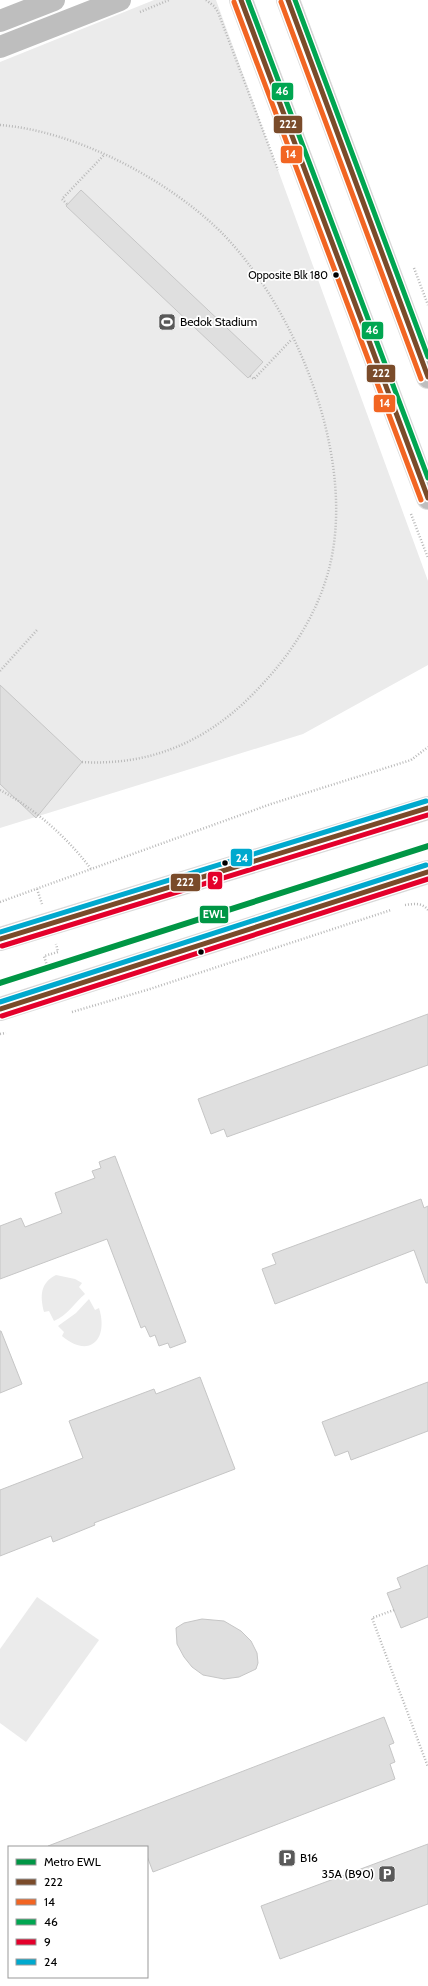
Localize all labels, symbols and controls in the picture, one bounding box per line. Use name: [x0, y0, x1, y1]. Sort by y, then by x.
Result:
line badge: 46: [271, 82, 294, 101]
text: 46: [275, 84, 289, 98]
line badge: 222: [273, 115, 303, 134]
text: 222: [279, 117, 297, 131]
line badge: 14: [280, 145, 303, 164]
text: 14: [286, 147, 297, 161]
place label: Opposite Blk 180: [248, 268, 328, 282]
marker: Opposite Blk 180: [331, 270, 341, 280]
sports icon: Bedok Stadium: [157, 312, 177, 332]
place label: Bedok Stadium: [180, 314, 257, 329]
line badge: 46: [361, 321, 384, 340]
text: 46: [365, 323, 379, 337]
line badge: 222: [366, 364, 396, 383]
text: 222: [372, 366, 390, 380]
line badge: 14: [373, 394, 396, 413]
text: 14: [380, 396, 391, 410]
line badge: 24: [230, 848, 253, 867]
text: 24: [236, 851, 248, 865]
unlabelled marker: [220, 858, 230, 868]
line badge: 9: [207, 871, 223, 890]
line badge: 222: [170, 873, 201, 892]
text: 9: [212, 873, 218, 887]
text: 222: [176, 875, 194, 889]
line badge: EWL: [199, 905, 229, 924]
text: EWL: [203, 907, 226, 921]
unlabelled marker: [196, 947, 206, 957]
legend: [8, 1846, 148, 1978]
parking icon: B16: [277, 1848, 297, 1868]
place label: B16: [300, 1850, 318, 1865]
text: Metro EWL: [44, 1854, 101, 1869]
parking icon: 35A (B90): [377, 1864, 397, 1884]
place label: 35A (B90): [322, 1866, 374, 1881]
text: 222: [44, 1874, 63, 1889]
text: 14: [44, 1894, 55, 1909]
text: 46: [44, 1914, 58, 1929]
text: 9: [44, 1934, 51, 1949]
text: 24: [44, 1954, 57, 1969]

